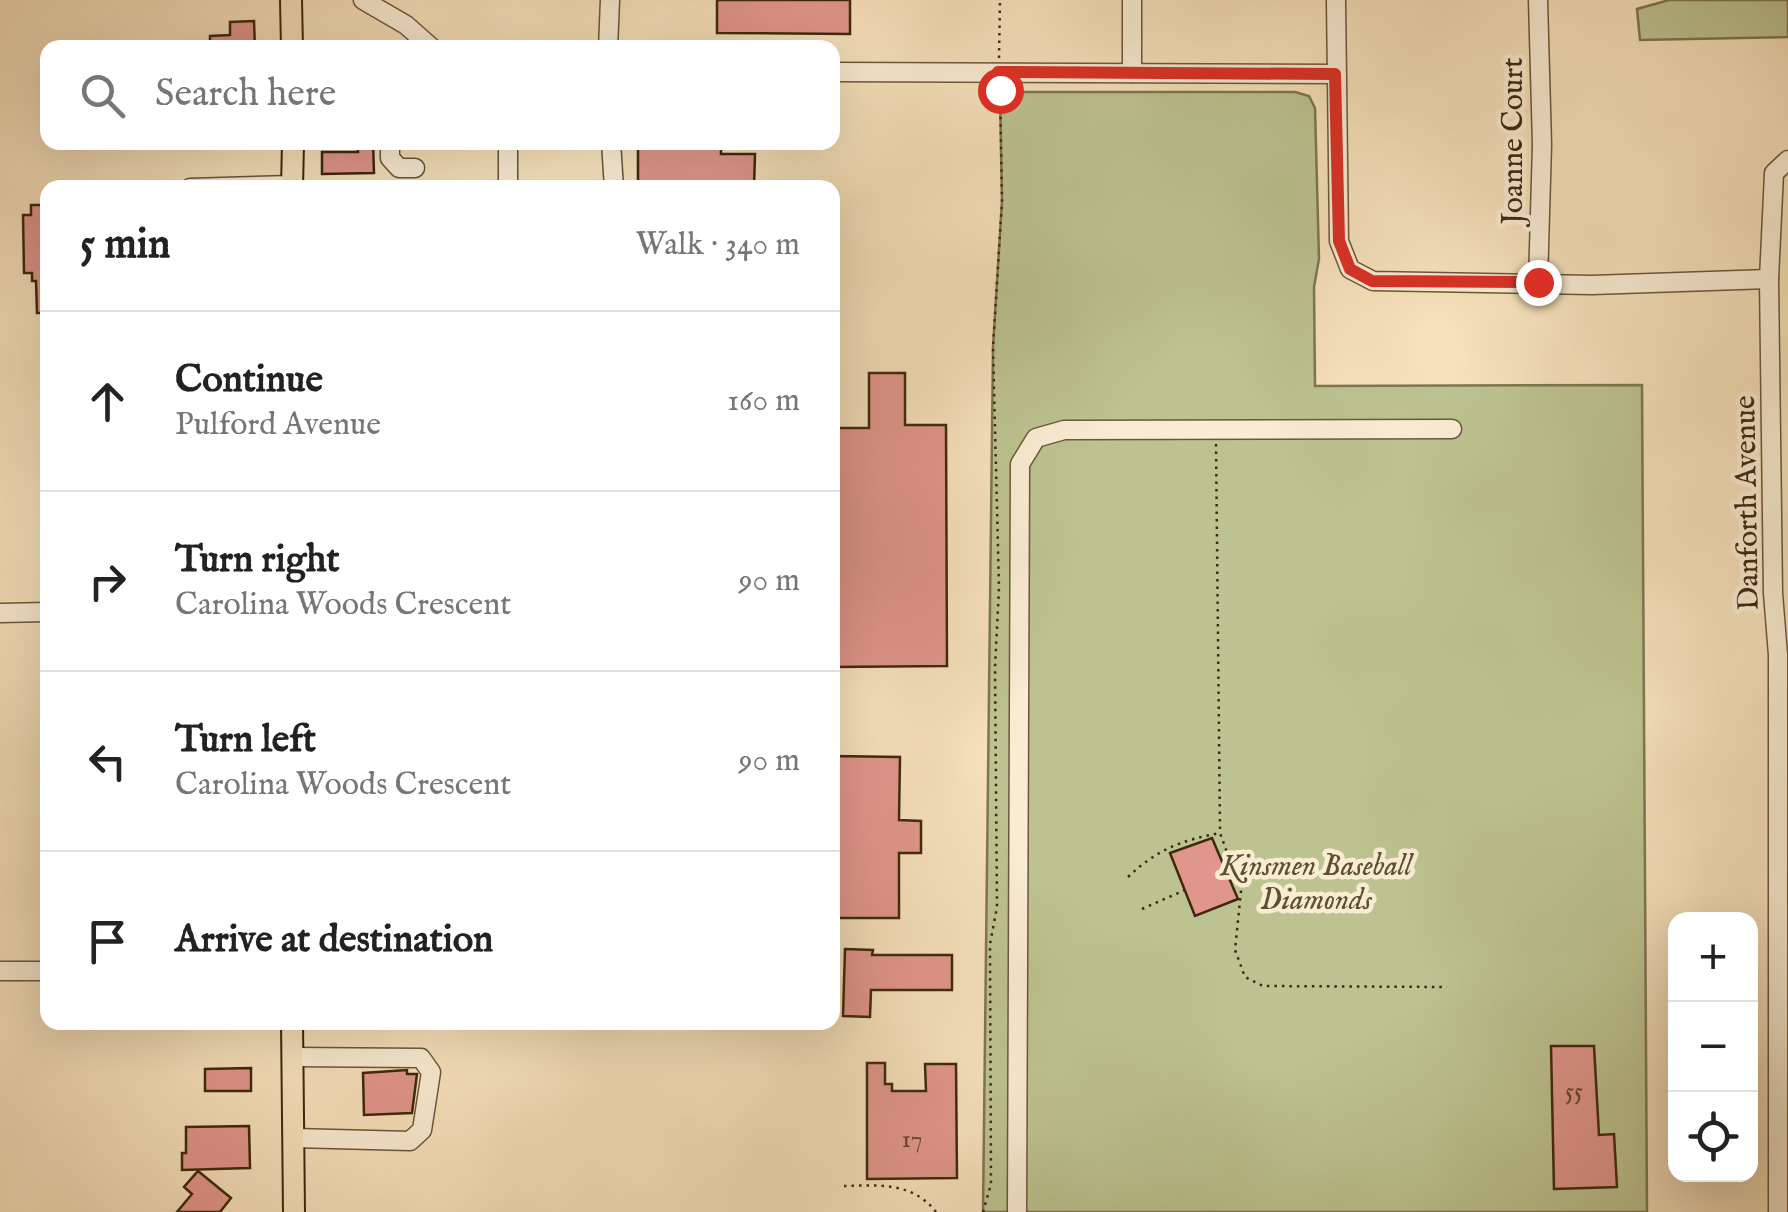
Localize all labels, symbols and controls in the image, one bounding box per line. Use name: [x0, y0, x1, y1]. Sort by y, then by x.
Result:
search box: [40, 40, 840, 150]
street label: Joanne Court: [1495, 57, 1533, 228]
icon: search: [75, 68, 130, 123]
route start: [978, 68, 1024, 114]
text: Search here: [155, 71, 336, 119]
text: 5 min: [80, 219, 170, 272]
text: Walk · 340 m: [636, 225, 800, 266]
route end: [1516, 260, 1562, 306]
text: Continue: [175, 357, 323, 405]
icon: ahead: [80, 374, 135, 429]
text: 160 m: [727, 381, 800, 422]
street label: Danforth Avenue: [1727, 395, 1769, 611]
text: Pulford Avenue: [175, 405, 381, 446]
text: Turn right: [175, 537, 339, 585]
icon: right: [80, 554, 135, 609]
text: 90 m: [739, 561, 800, 602]
text: Carolina Woods Crescent: [175, 585, 511, 626]
text: Turn left: [175, 717, 316, 765]
icon: left: [80, 734, 135, 789]
text: 90 m: [739, 741, 800, 782]
text: Carolina Woods Crescent: [175, 765, 511, 806]
park label: Kinsmen Baseball Diamonds: [1219, 848, 1415, 920]
map controls: [1668, 912, 1758, 1182]
button: +: [1668, 912, 1758, 1002]
icon: arrive: [80, 914, 135, 969]
text: Arrive at destination: [175, 917, 493, 965]
button: −: [1668, 1002, 1758, 1092]
house number: 55: [1565, 1076, 1583, 1108]
button: locate: [1668, 1092, 1758, 1182]
house number: 17: [901, 1124, 923, 1156]

